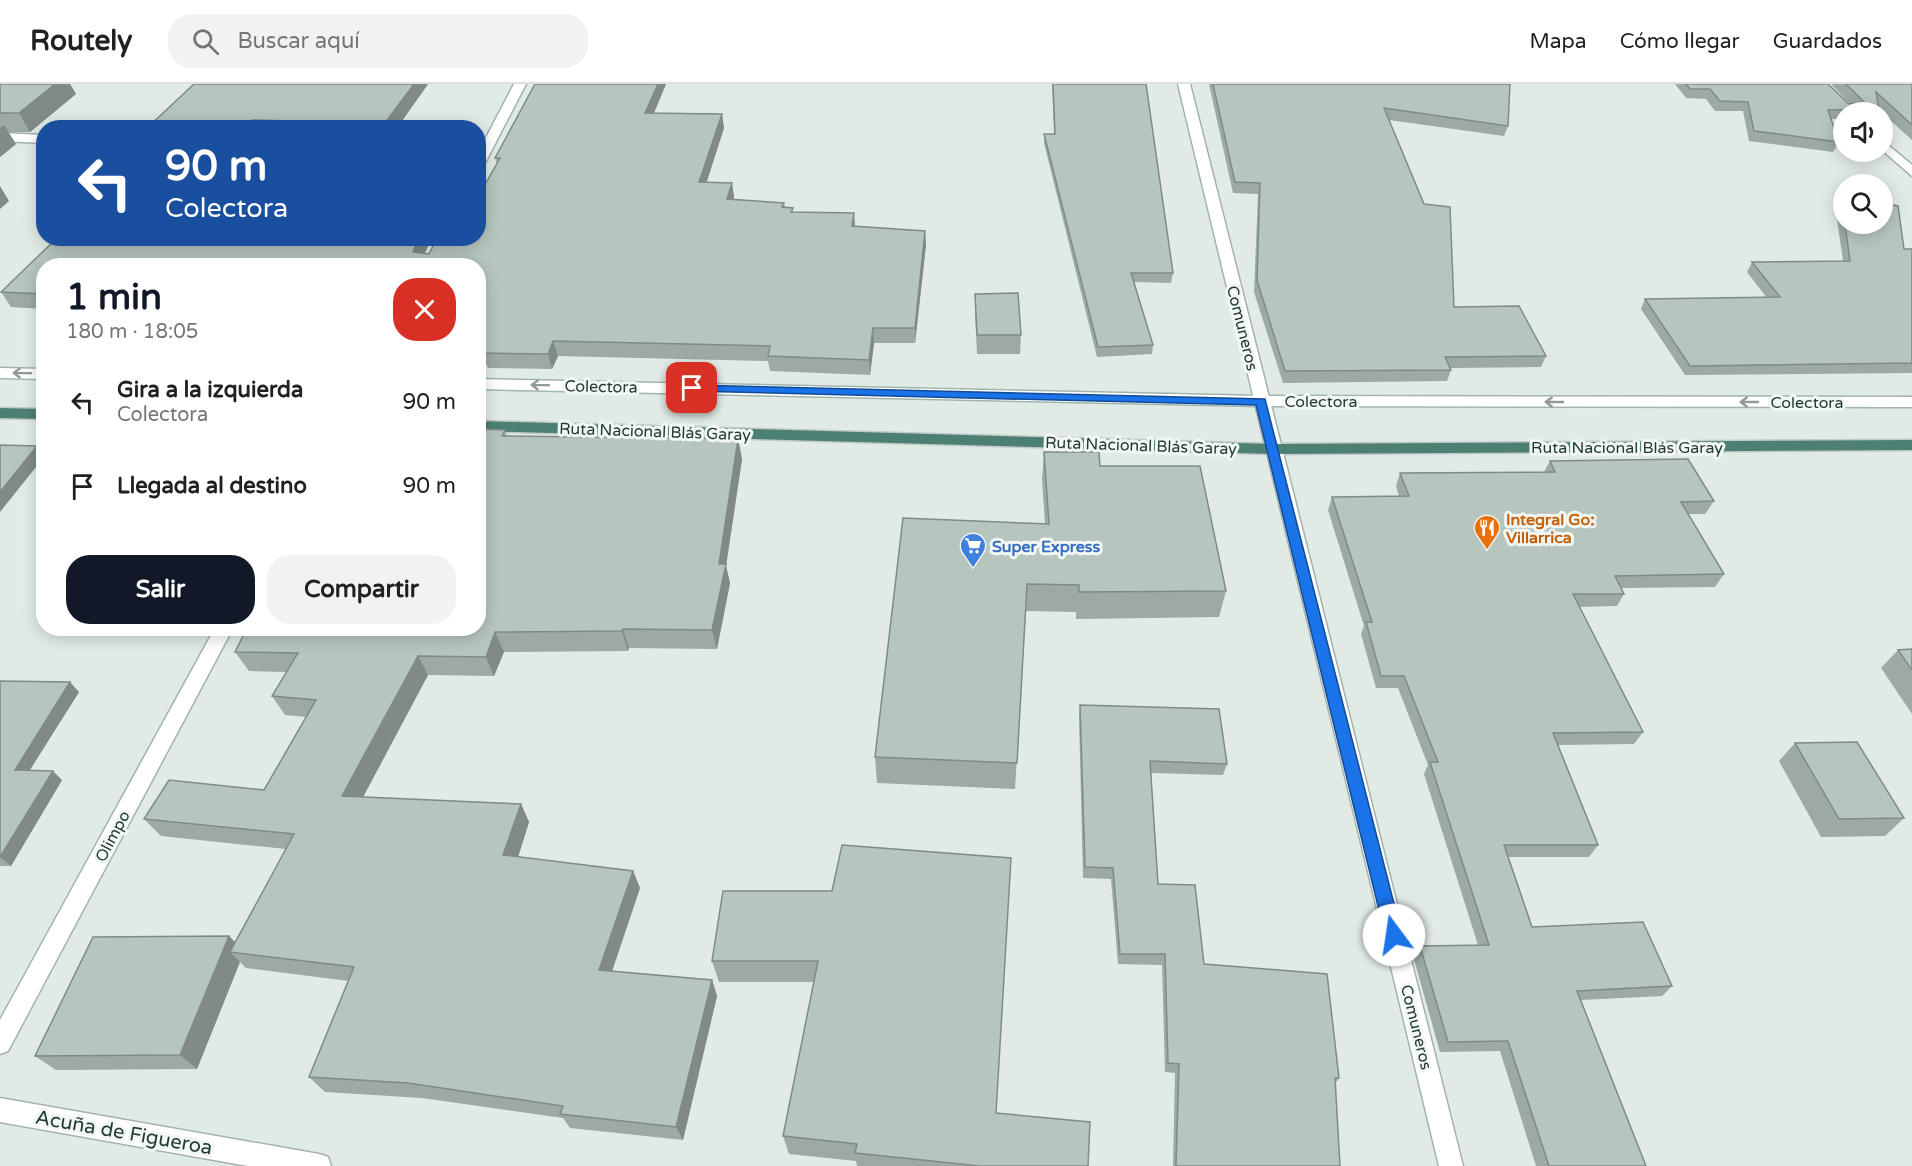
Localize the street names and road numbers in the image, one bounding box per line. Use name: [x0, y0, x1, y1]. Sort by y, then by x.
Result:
street label: Comuneros: [1222, 284, 1262, 373]
street label: Colectora: [564, 376, 638, 398]
street label: Colectora: [1284, 392, 1358, 412]
street label: Colectora: [1770, 393, 1844, 413]
street label: Ruta Nacional Blás Garay: [559, 419, 752, 445]
street label: Ruta Nacional Blás Garay: [1045, 433, 1238, 459]
street label: Ruta Nacional Blás Garay: [1531, 438, 1723, 458]
street label: Olimpo: [91, 807, 135, 866]
street label: Comuneros: [1396, 983, 1436, 1072]
street label: Acuña de Figueroa: [34, 1106, 214, 1160]

